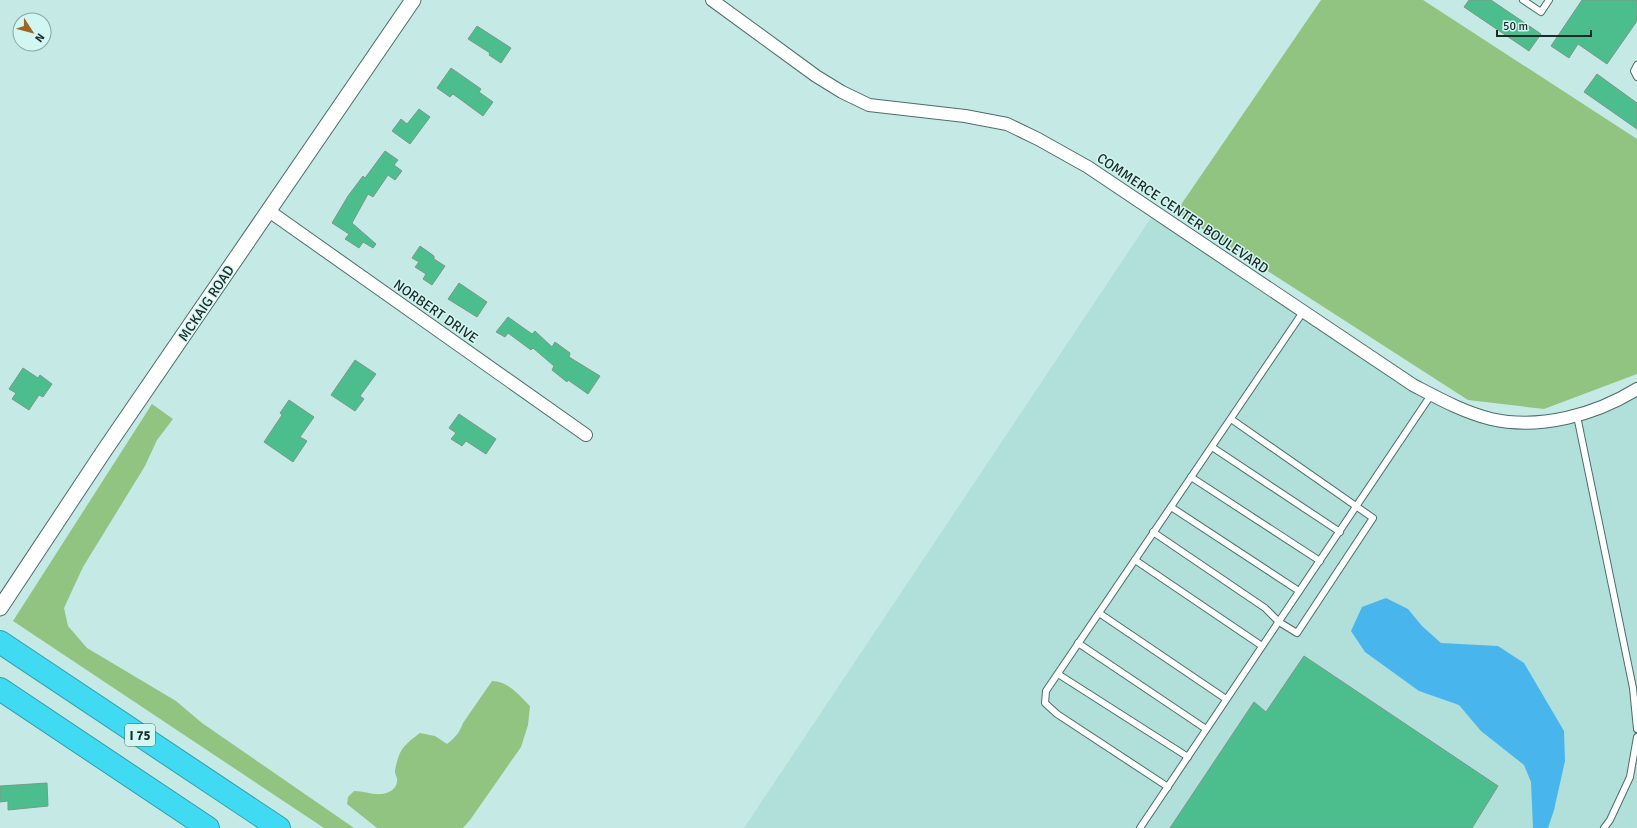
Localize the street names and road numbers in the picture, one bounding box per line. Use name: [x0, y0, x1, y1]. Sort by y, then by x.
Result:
street label: COMMERCE CENTER BOULEVARD: [1094, 150, 1272, 277]
street label: MCKAIG ROAD: [175, 262, 238, 344]
street label: NORBERT DRIVE: [390, 276, 481, 347]
road number: I 75: [125, 724, 155, 746]

